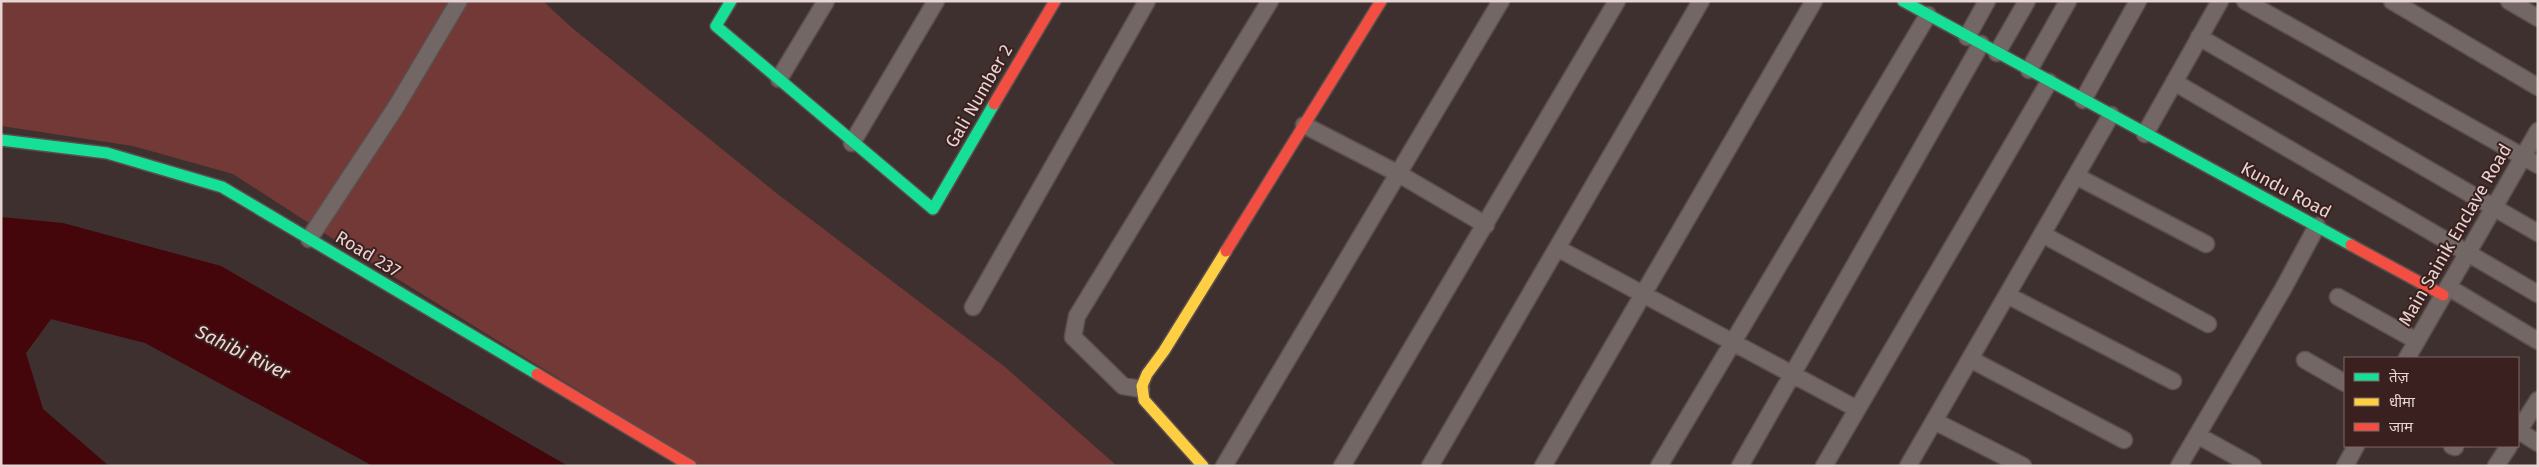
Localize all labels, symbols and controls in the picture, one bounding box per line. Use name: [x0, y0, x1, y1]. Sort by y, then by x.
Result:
street label: Gali Number 2: [941, 40, 1017, 151]
street label: Main Sainik Enclave Road: [2394, 140, 2516, 330]
street label: Kundu Road: [2237, 157, 2335, 223]
street label: Road 237: [331, 226, 405, 282]
water label: Sahibi River: [191, 319, 294, 385]
legend: [2344, 357, 2519, 447]
text: तेज़: [2389, 368, 2410, 386]
text: धीमा: [2389, 393, 2416, 411]
text: जाम: [2389, 418, 2414, 436]

